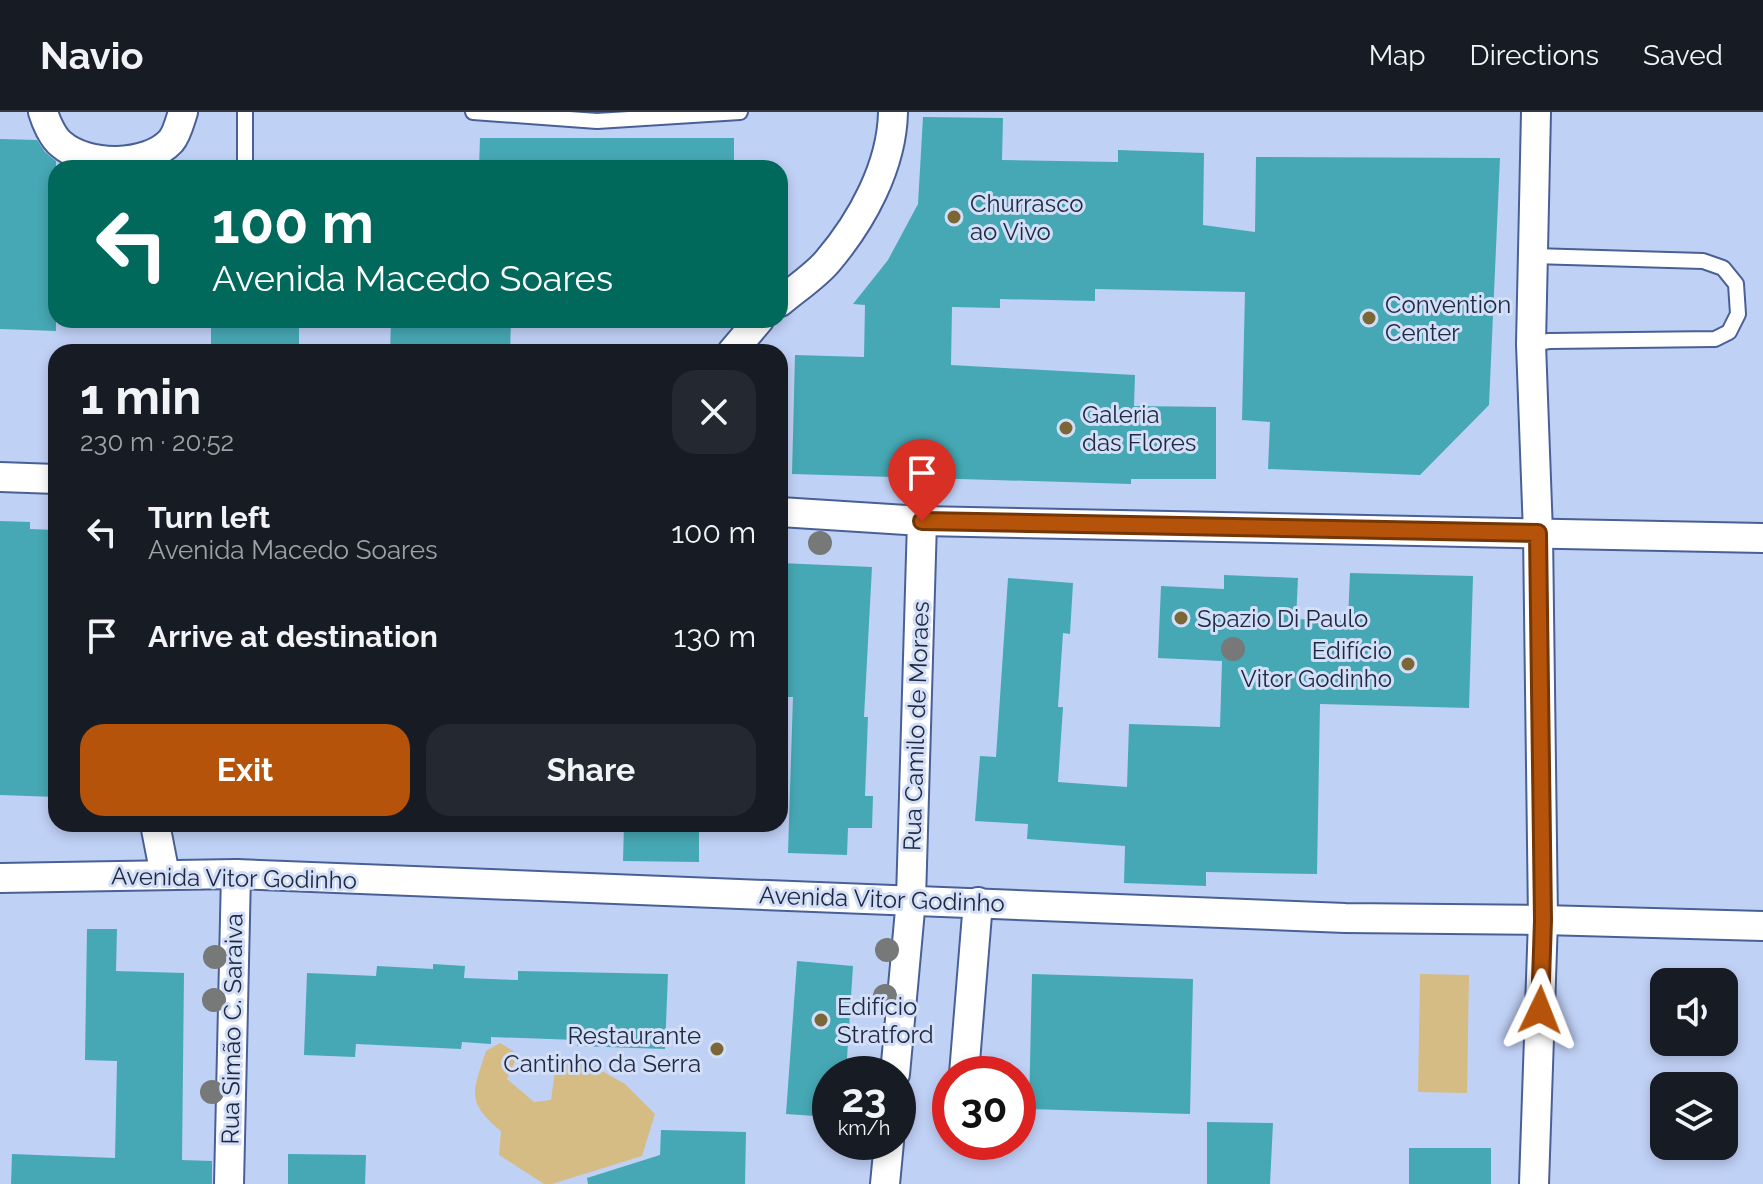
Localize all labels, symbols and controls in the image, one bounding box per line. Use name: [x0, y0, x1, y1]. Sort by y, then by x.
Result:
text: Navio: [40, 33, 143, 78]
text: Map: [1369, 39, 1426, 72]
text: Directions: [1470, 39, 1599, 72]
text: Saved: [1643, 39, 1723, 72]
place label: Churrasco ao Vivo: [970, 189, 1084, 246]
text: 100 m: [212, 190, 374, 256]
icon: left: [80, 192, 184, 296]
marker: Churrasco ao Vivo: [945, 208, 963, 226]
text: Avenida Macedo Soares: [212, 257, 613, 299]
place label: Convention Center: [1385, 290, 1511, 347]
marker: Convention Center: [1360, 309, 1378, 327]
text: 1 min: [80, 369, 201, 425]
button: close: [672, 370, 756, 454]
place label: Galeria das Flores: [1082, 400, 1196, 457]
marker: Galeria das Flores: [1057, 419, 1075, 437]
text: 230 m · 20:52: [80, 427, 234, 457]
pin: [888, 439, 956, 521]
icon: arrive: [900, 451, 944, 495]
text: Turn left: [148, 500, 270, 535]
icon: left: [80, 510, 124, 554]
text: 100 m: [671, 515, 756, 550]
text: Avenida Macedo Soares: [148, 535, 438, 565]
street label: Rua Camilo de Moraes: [897, 601, 935, 851]
place label: Spazio Di Paulo: [1197, 604, 1368, 633]
marker: Spazio Di Paulo: [1172, 609, 1190, 627]
icon: arrive: [80, 614, 124, 658]
text: Arrive at destination: [148, 619, 438, 654]
text: 130 m: [674, 619, 756, 654]
place label: Edifício Vitor Godinho: [1240, 636, 1392, 693]
marker: Edifício Vitor Godinho: [1399, 655, 1417, 673]
button: Exit: [80, 724, 410, 816]
button: Share: [426, 724, 756, 816]
street label: Avenida Vitor Godinho: [111, 861, 357, 895]
street label: Avenida Vitor Godinho: [759, 880, 1005, 918]
street label: Rua Simão C. Saraiva: [215, 913, 249, 1145]
position arrow: [1498, 968, 1582, 1052]
map controls: [1650, 968, 1738, 1160]
button: sound: [1650, 968, 1738, 1056]
place label: Edifício Stratford: [837, 992, 934, 1049]
marker: Edifício Stratford: [812, 1011, 830, 1029]
place label: Restaurante Cantinho da Serra: [503, 1021, 701, 1078]
marker: Restaurante Cantinho da Serra: [708, 1040, 726, 1058]
speed limit sign: 30: [932, 1056, 1036, 1160]
button: layers: [1650, 1072, 1738, 1160]
text: 23: [842, 1074, 886, 1121]
text: km/h: [838, 1116, 890, 1140]

